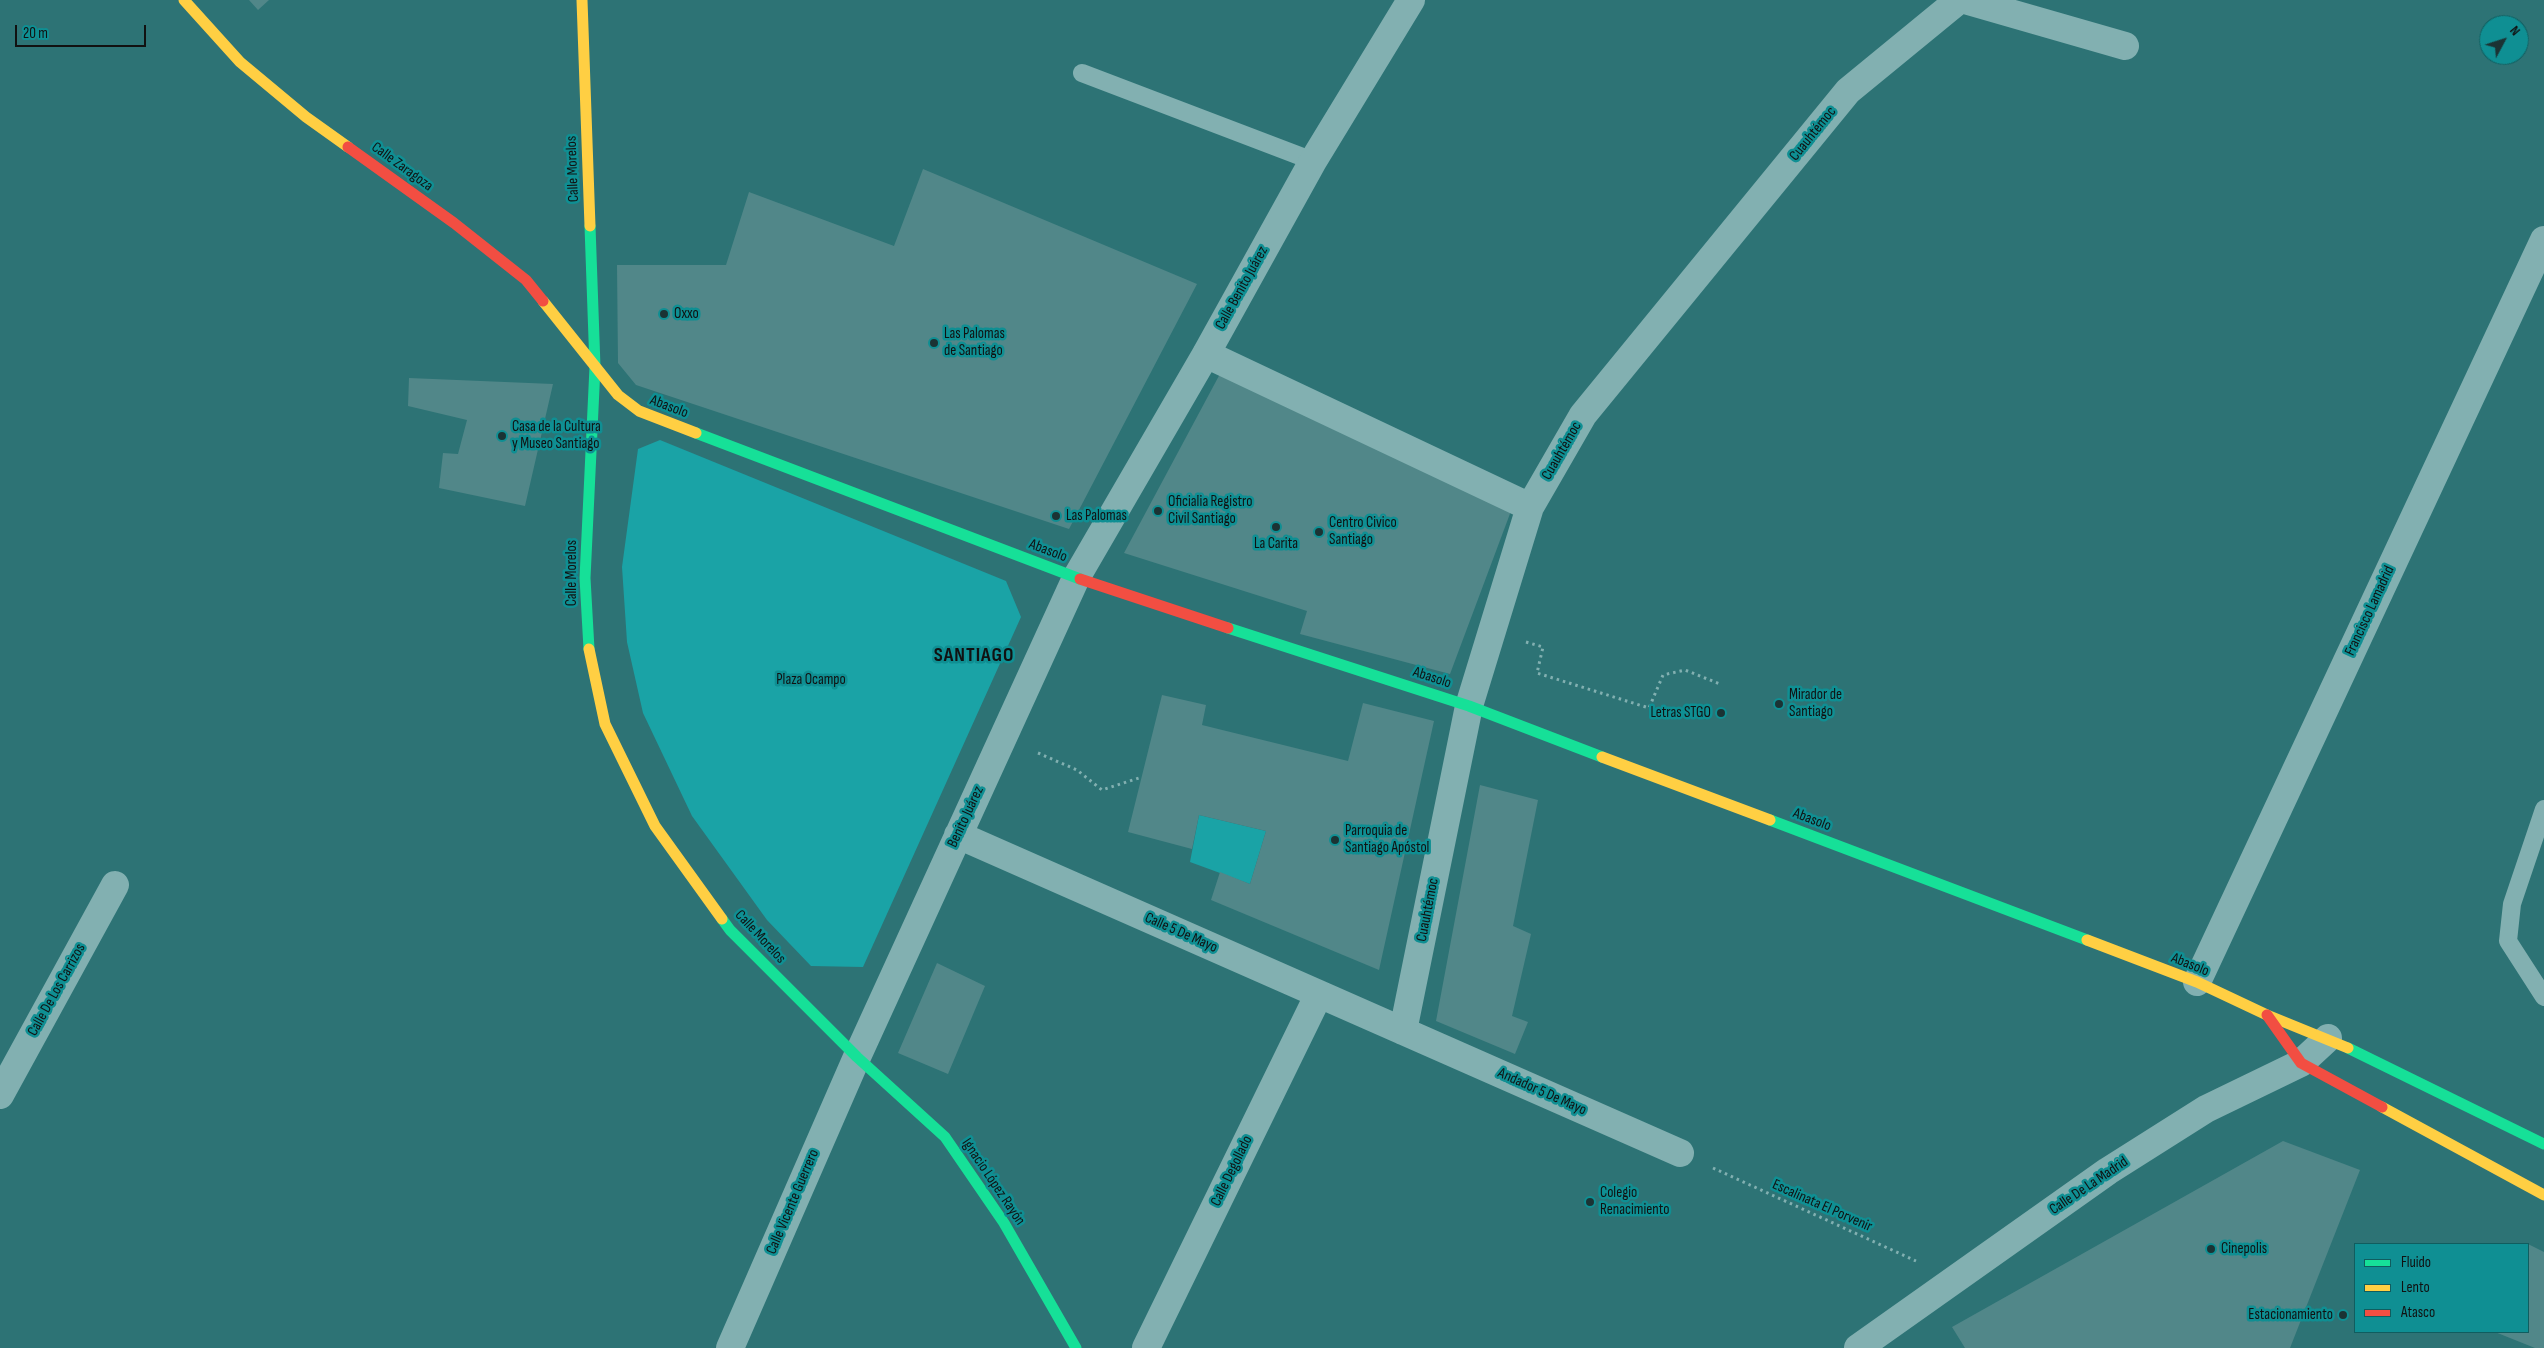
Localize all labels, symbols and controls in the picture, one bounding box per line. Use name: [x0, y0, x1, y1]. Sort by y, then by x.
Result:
scale bar: [18, 15, 149, 47]
north arrow: [2479, 15, 2529, 65]
text: N: [2506, 22, 2524, 39]
text: 20 m: [23, 24, 48, 43]
street label: Cuauhtémoc: [1786, 103, 1840, 165]
street label: Calle Morelos: [563, 135, 583, 203]
street label: Calle Zaragoza: [368, 139, 436, 195]
street label: Calle Benito Juárez: [1212, 243, 1272, 333]
place label: Oxxo: [674, 305, 699, 323]
marker: Oxxo: [658, 308, 670, 320]
place label: Las Palomas de Santiago: [944, 325, 1005, 360]
marker: Las Palomas de Santiago: [928, 337, 940, 349]
street label: Abasolo: [647, 392, 691, 422]
place label: Casa de la Cultura y Museo Santiago: [512, 418, 601, 453]
street label: Cuauhtémoc: [1538, 419, 1586, 483]
marker: Casa de la Cultura y Museo Santiago: [496, 430, 508, 442]
place label: Oficialia Registro Civil Santiago: [1168, 493, 1252, 528]
marker: Oficialia Registro Civil Santiago: [1152, 505, 1164, 517]
place label: Las Palomas: [1066, 507, 1127, 525]
marker: Las Palomas: [1050, 510, 1062, 522]
place label: Centro Civico Santiago: [1329, 514, 1397, 549]
marker: La Carita: [1270, 521, 1282, 533]
marker: Centro Civico Santiago: [1313, 526, 1325, 538]
place label: La Carita: [1254, 535, 1298, 553]
street label: Abasolo: [1026, 536, 1070, 566]
street label: Calle Morelos: [563, 540, 581, 606]
street label: Francisco Lamadrid: [2341, 563, 2399, 659]
district label: SANTIAGO: [933, 644, 1015, 668]
street label: Abasolo: [1411, 663, 1453, 693]
park label: Plaza Ocampo: [776, 671, 846, 689]
place label: Mirador de Santiago: [1789, 686, 1842, 721]
marker: Mirador de Santiago: [1773, 698, 1785, 710]
place label: Letras STGO: [1650, 704, 1711, 722]
marker: Letras STGO: [1715, 707, 1727, 719]
street label: Benito Juárez: [944, 783, 988, 851]
street label: Abasolo: [1790, 805, 1834, 835]
place label: Parroquia de Santiago Apóstol: [1345, 822, 1429, 857]
marker: Parroquia de Santiago Apóstol: [1329, 834, 1341, 846]
street label: Cuauhtémoc: [1413, 877, 1443, 943]
street label: Calle Morelos: [731, 907, 789, 967]
street label: Calle 5 De Mayo: [1142, 909, 1220, 957]
street label: Calle De Los Carrizos: [24, 941, 90, 1039]
street label: Abasolo: [2168, 949, 2212, 981]
street label: Andador 5 De Mayo: [1495, 1064, 1589, 1120]
street label: Calle Degollado: [1207, 1133, 1257, 1209]
street label: Ignacio López Rayón: [957, 1135, 1029, 1229]
street label: Calle Vicente Guerrero: [763, 1147, 823, 1257]
street label: Calle De La Madrid: [2046, 1153, 2132, 1219]
street label: Escalinata El Porvenir: [1769, 1176, 1875, 1236]
place label: Colegio Renacimiento: [1600, 1184, 1669, 1219]
marker: Colegio Renacimiento: [1584, 1196, 1596, 1208]
place label: Cinepolis: [2221, 1240, 2267, 1258]
marker: Cinepolis: [2205, 1243, 2217, 1255]
legend: [2354, 1243, 2529, 1333]
text: Fluido: [2401, 1253, 2431, 1272]
text: Lento: [2401, 1278, 2430, 1297]
text: Atasco: [2401, 1303, 2435, 1322]
place label: Estacionamiento: [2248, 1306, 2333, 1324]
marker: Estacionamiento: [2337, 1309, 2349, 1321]

